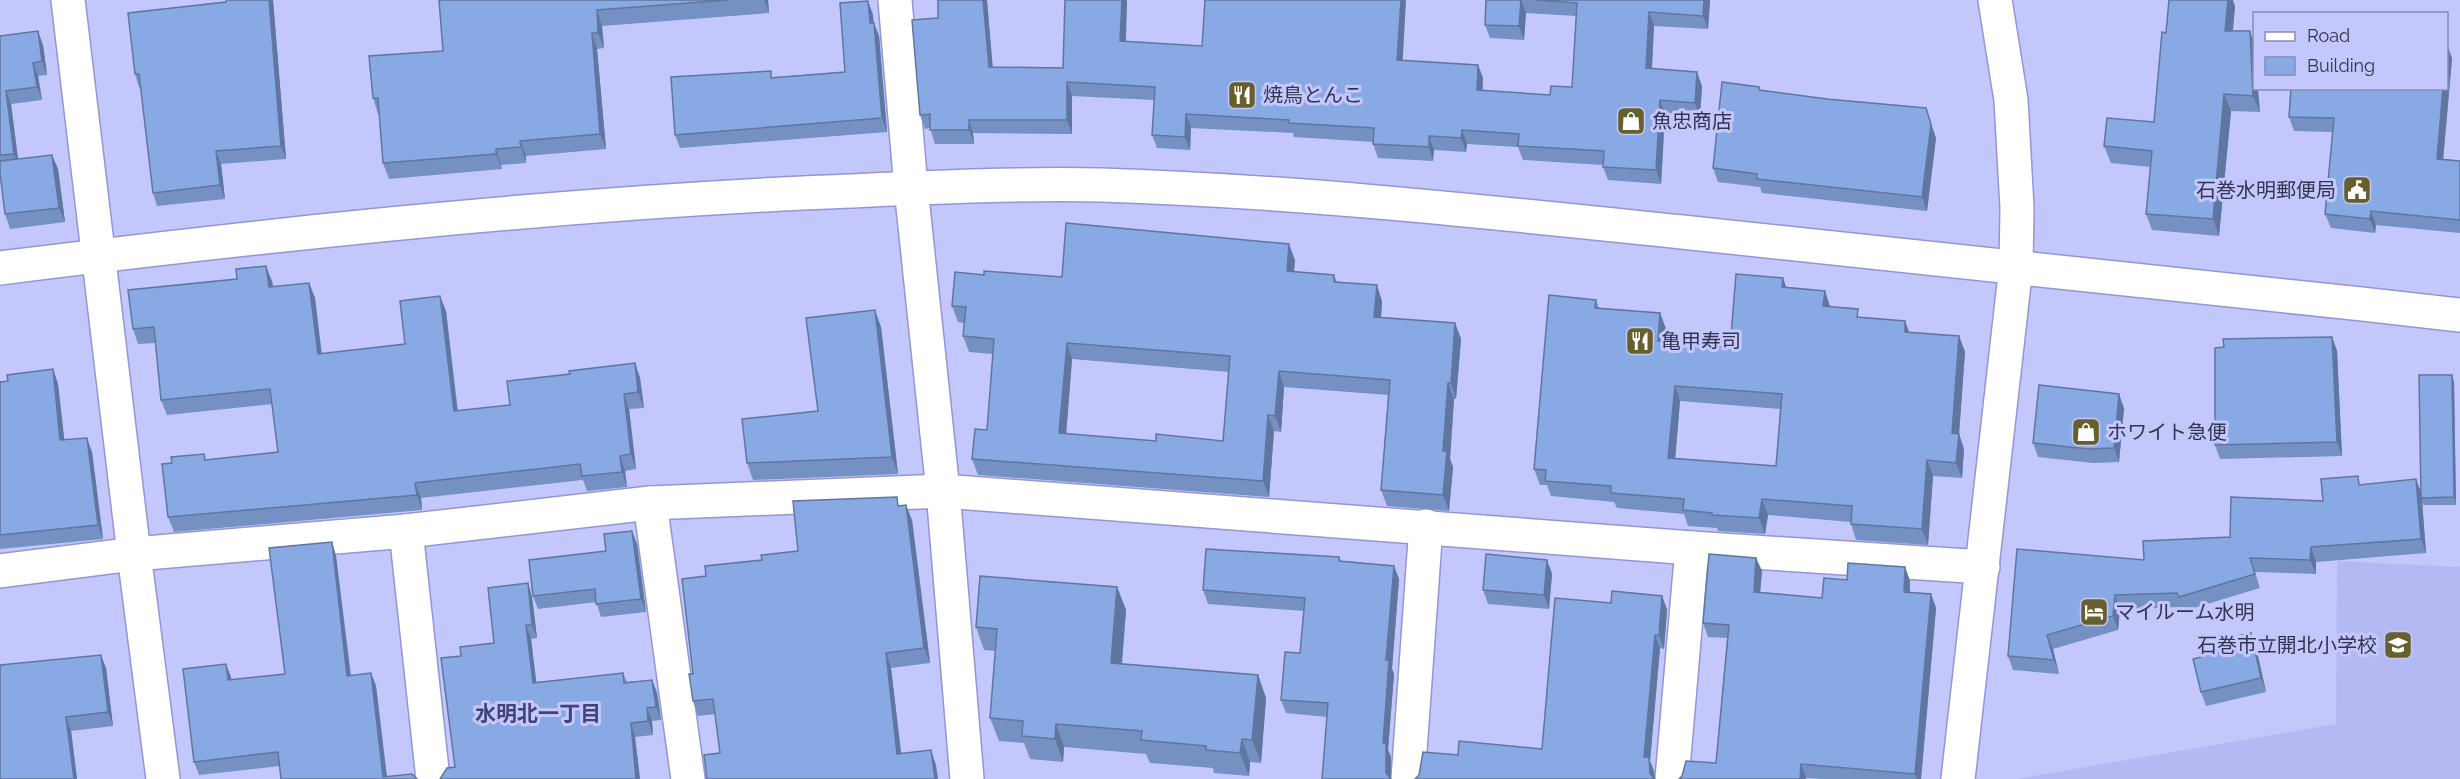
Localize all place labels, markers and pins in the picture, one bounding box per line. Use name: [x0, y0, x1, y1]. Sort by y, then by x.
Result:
restaurant icon: 焼鳥とんこ: [1226, 79, 1258, 111]
place label: 焼鳥とんこ: [1263, 83, 1363, 107]
shop icon: 魚忠商店: [1615, 105, 1647, 137]
place label: 魚忠商店: [1652, 109, 1732, 133]
public building icon: 石巻水明郵便局: [2341, 174, 2373, 206]
place label: 石巻水明郵便局: [2196, 178, 2336, 202]
restaurant icon: 亀甲寿司: [1624, 325, 1656, 357]
place label: 亀甲寿司: [1661, 329, 1741, 353]
shop icon: ホワイト急便: [2070, 416, 2102, 448]
place label: ホワイト急便: [2107, 420, 2227, 444]
hotel icon: マイルーム水明: [2078, 596, 2110, 628]
place label: マイルーム水明: [2115, 600, 2254, 624]
school or university icon: 石巻市立開北小学校: [2382, 629, 2414, 661]
place label: 石巻市立開北小学校: [2197, 633, 2377, 657]

